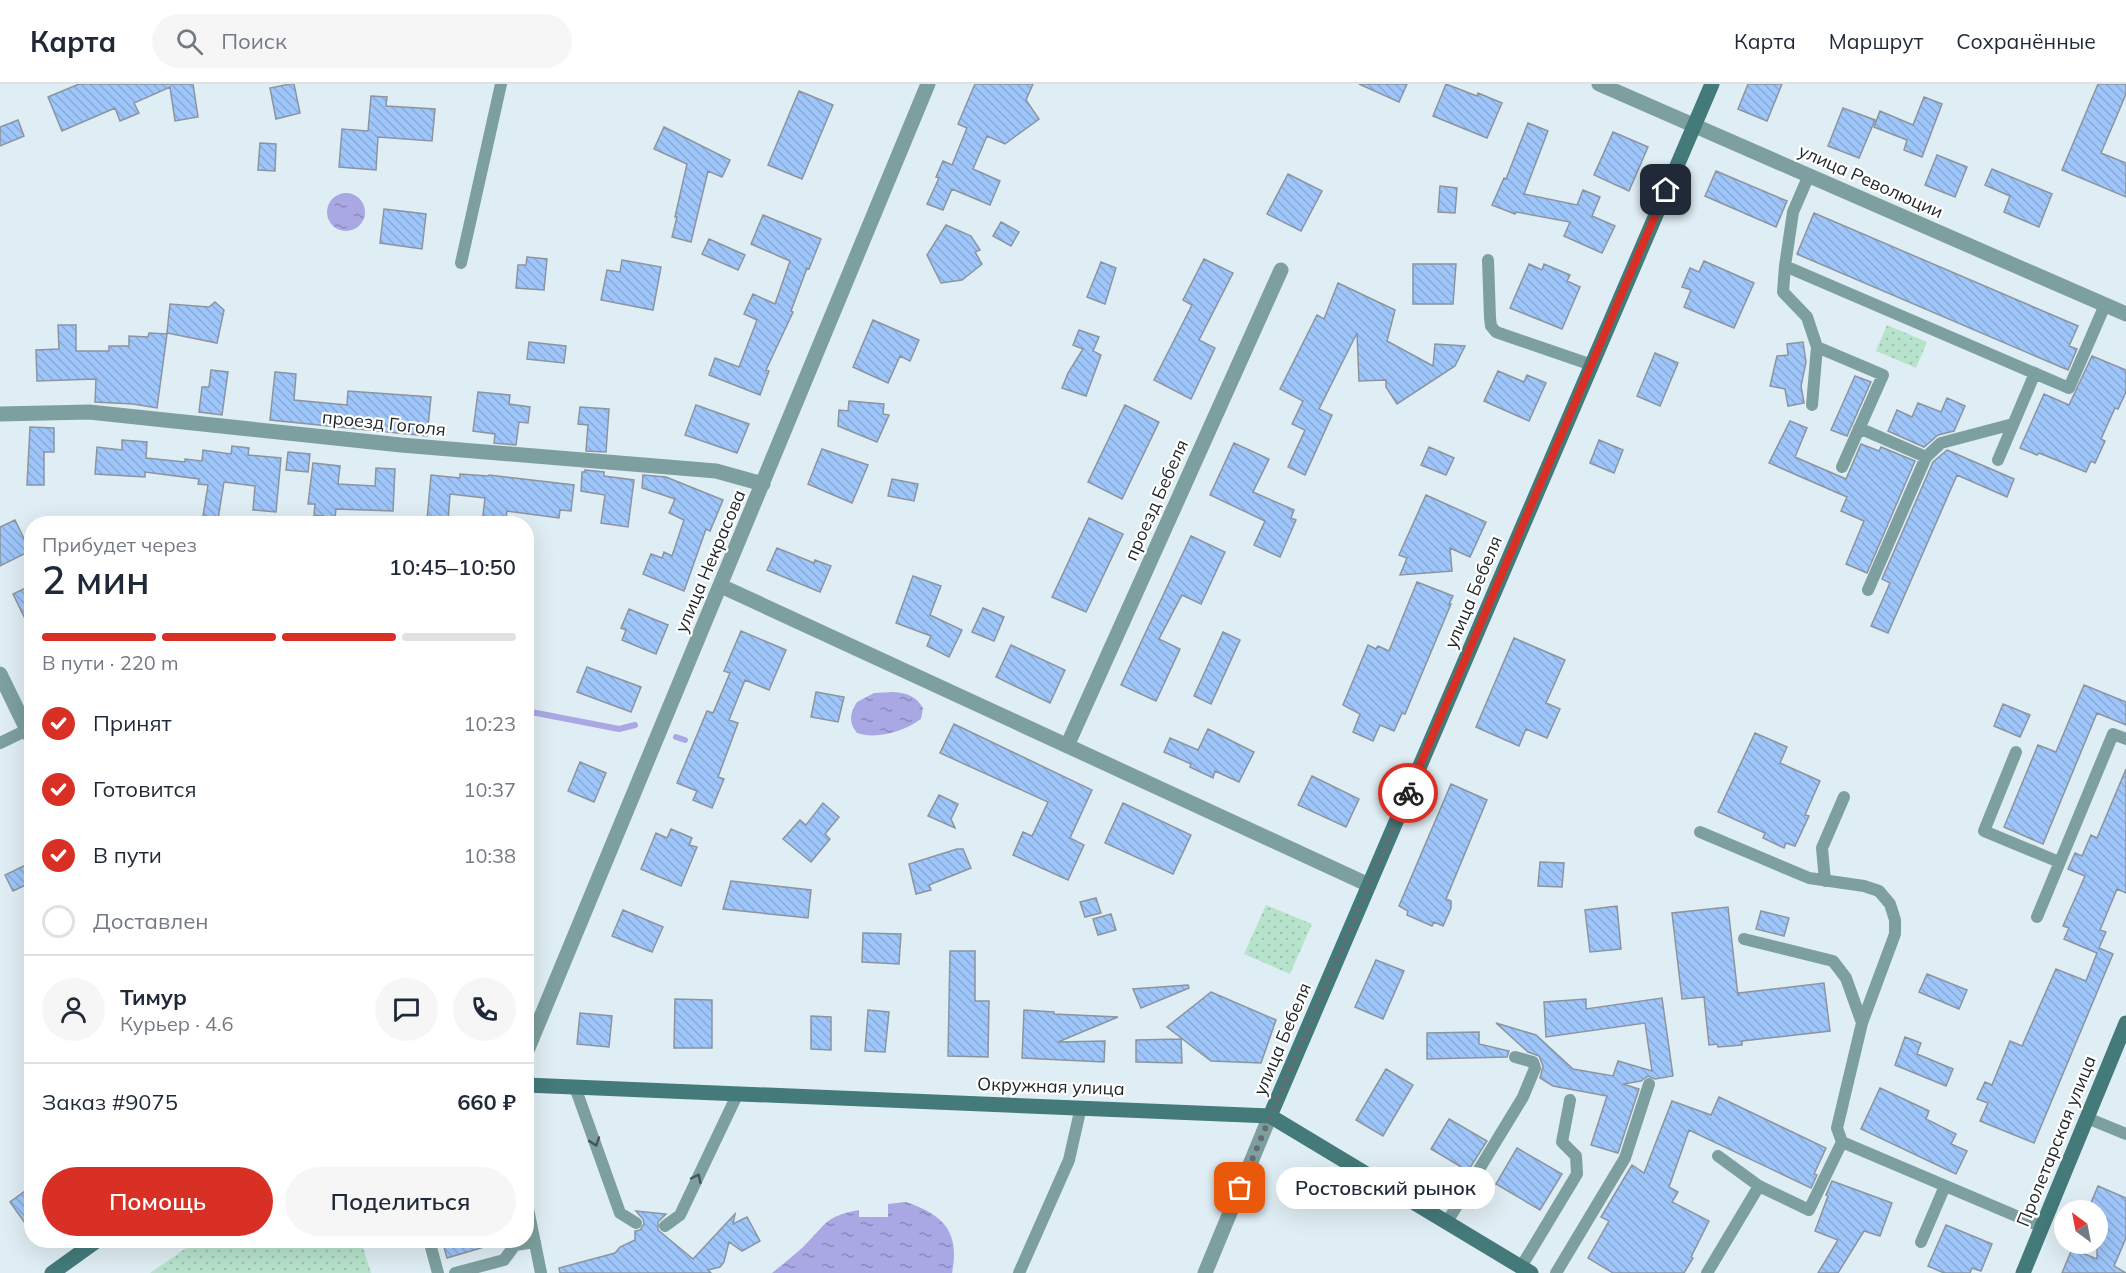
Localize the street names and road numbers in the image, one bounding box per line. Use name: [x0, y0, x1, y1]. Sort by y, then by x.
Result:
street label: улица Революции: [1795, 139, 1947, 223]
street label: проезд Гоголя: [321, 405, 447, 441]
street label: проезд Бебеля: [1119, 436, 1193, 564]
street label: улица Некрасова: [669, 486, 751, 636]
street label: улица Бебеля: [1439, 532, 1507, 652]
street label: улица Бебеля: [1248, 979, 1316, 1099]
street label: Пролетарская улица: [2011, 1052, 2101, 1230]
street label: Окружная улица: [977, 1072, 1125, 1100]

